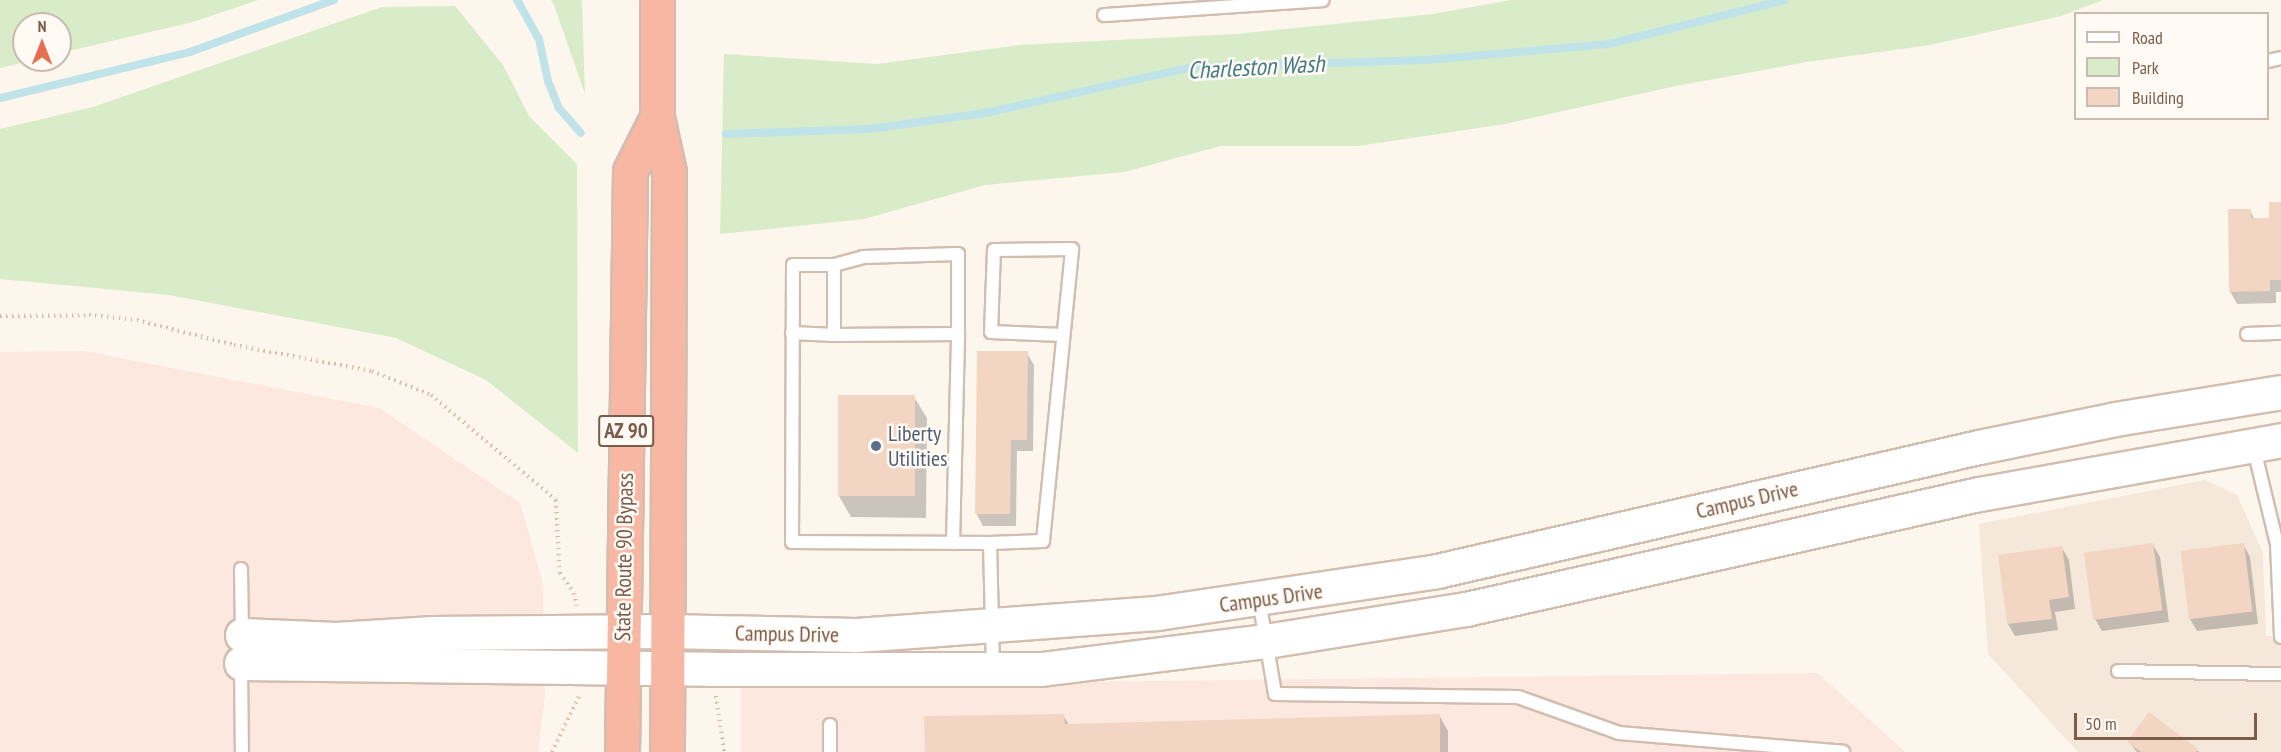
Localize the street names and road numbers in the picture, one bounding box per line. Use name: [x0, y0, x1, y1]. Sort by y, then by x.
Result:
road number: AZ 90: [598, 413, 654, 449]
street label: State Route 90 Bypass: [609, 472, 639, 642]
street label: Campus Drive: [1693, 475, 1801, 525]
street label: Campus Drive: [1218, 578, 1324, 618]
street label: Campus Drive: [735, 620, 839, 648]

